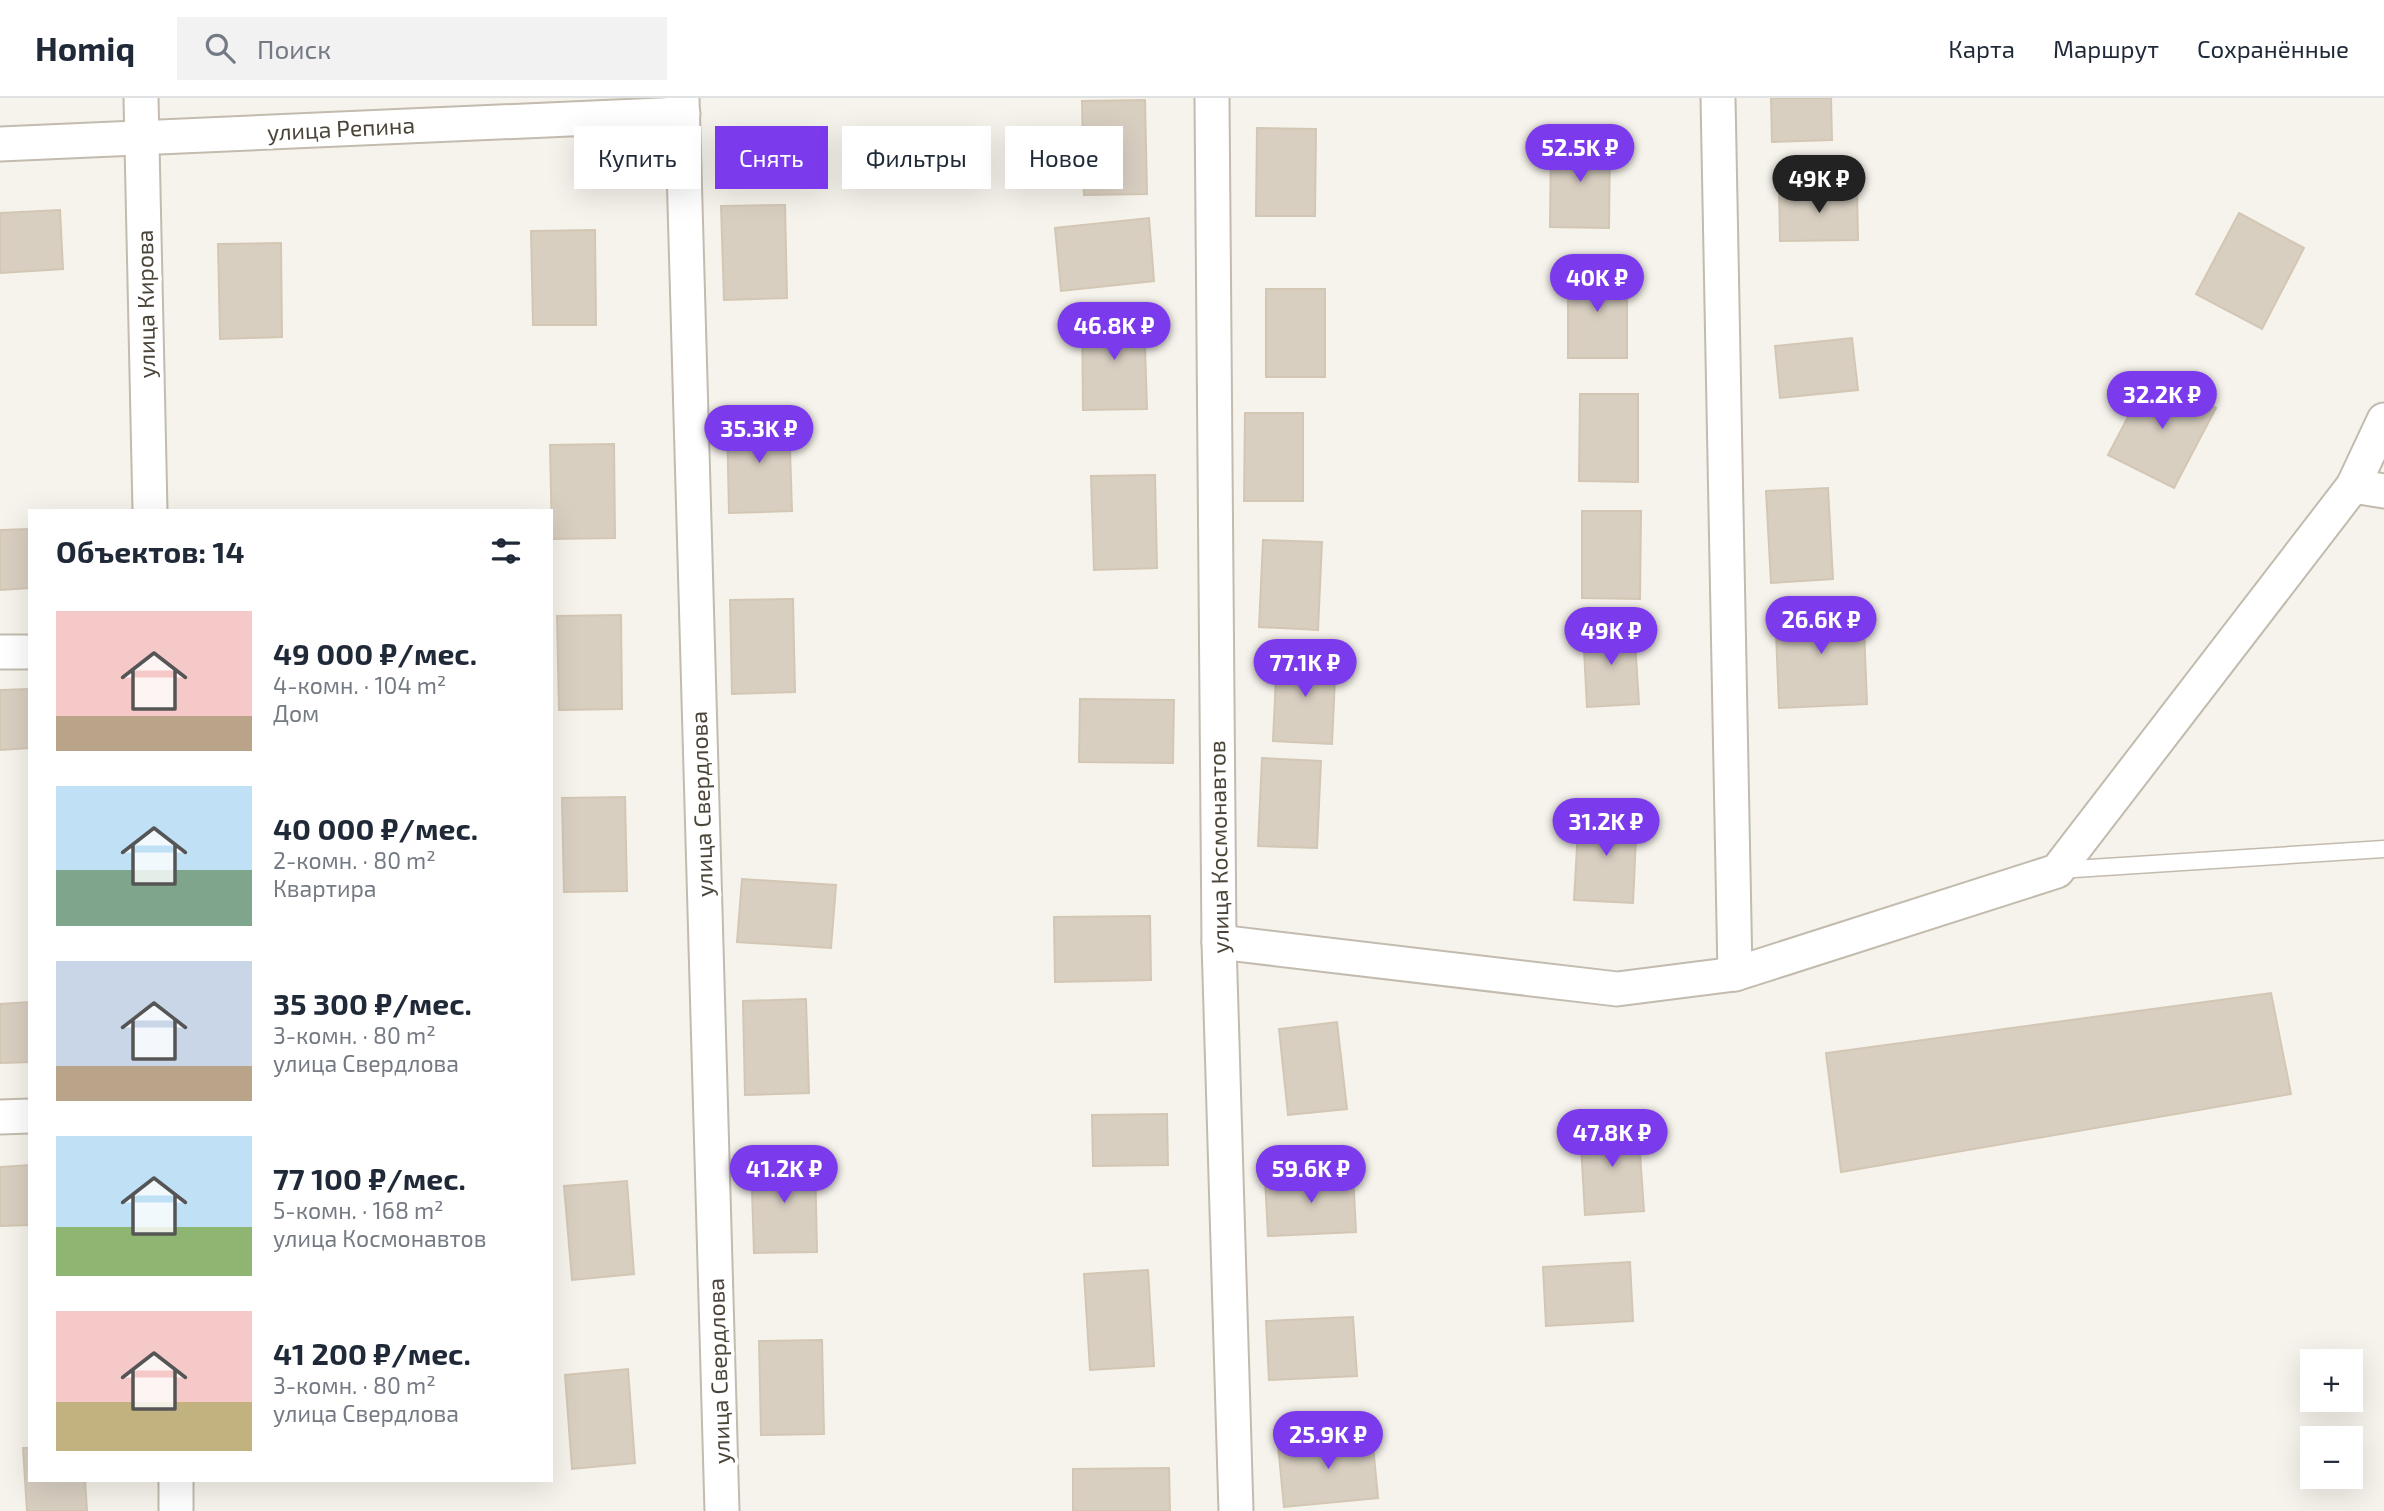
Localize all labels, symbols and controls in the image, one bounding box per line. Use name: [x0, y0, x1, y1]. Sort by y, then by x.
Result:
search box: [177, 17, 667, 80]
text: Homiq: [35, 28, 135, 68]
icon: search: [201, 29, 239, 67]
text: Поиск: [257, 33, 331, 64]
text: Карта: [1948, 34, 2015, 63]
text: Маршрут: [2053, 34, 2159, 63]
text: Сохранённые: [2197, 34, 2349, 63]
street label: улица Репина: [266, 110, 416, 147]
pin: 52.5K ₽: [1515, 125, 1645, 184]
chip: Купить: [574, 126, 701, 189]
chip: Снять: [715, 126, 828, 189]
chip: Фильтры: [842, 126, 991, 189]
chip: Новое: [1005, 126, 1123, 189]
text: 52.5K ₽: [1541, 133, 1619, 161]
pin: 49K ₽: [1770, 156, 1868, 215]
text: 49K ₽: [1788, 164, 1850, 192]
street label: улица Кирова: [130, 229, 161, 379]
pin: 40K ₽: [1548, 254, 1646, 314]
text: 40K ₽: [1566, 263, 1628, 291]
pin: 46.8K ₽: [1049, 302, 1179, 362]
text: 46.8K ₽: [1073, 311, 1155, 339]
pin: 32.2K ₽: [2097, 372, 2227, 431]
text: 32.2K ₽: [2123, 380, 2201, 408]
pin: 35.3K ₽: [694, 406, 824, 465]
text: 35.3K ₽: [720, 414, 798, 442]
icon: filters: [487, 532, 525, 570]
text: Объектов: 14: [56, 533, 245, 569]
pin: 26.6K ₽: [1756, 596, 1886, 656]
text: 26.6K ₽: [1781, 605, 1861, 633]
pin: 49K ₽: [1562, 608, 1660, 667]
text: 49K ₽: [1580, 616, 1642, 644]
text: 49 000 ₽/мес.: [273, 635, 477, 671]
icon: home: [112, 639, 196, 723]
pin: 77.1K ₽: [1240, 640, 1370, 699]
text: 77.1K ₽: [1270, 648, 1340, 676]
text: 4-комн. · 104 m²: [273, 671, 446, 699]
text: Дом: [273, 699, 319, 727]
street label: улица Свердлова: [684, 711, 719, 897]
street label: улица Космонавтов: [1202, 740, 1235, 954]
pin: 31.2K ₽: [1541, 798, 1671, 858]
text: 31.2K ₽: [1569, 807, 1643, 835]
text: 40 000 ₽/мес.: [273, 810, 478, 846]
icon: home: [112, 814, 196, 898]
text: 2-комн. · 80 m²: [273, 846, 436, 874]
text: Квартира: [273, 874, 377, 902]
text: 35 300 ₽/мес.: [273, 985, 472, 1021]
icon: home: [112, 989, 196, 1073]
text: 3-комн. · 80 m²: [273, 1021, 436, 1049]
text: улица Свердлова: [273, 1049, 459, 1077]
pin: 47.8K ₽: [1547, 1110, 1677, 1169]
text: 47.8K ₽: [1573, 1118, 1651, 1146]
pin: 41.2K ₽: [719, 1146, 849, 1205]
pin: 59.6K ₽: [1246, 1146, 1376, 1205]
text: 41.2K ₽: [746, 1154, 822, 1182]
text: 59.6K ₽: [1272, 1154, 1350, 1182]
text: 77 100 ₽/мес.: [273, 1160, 466, 1196]
icon: home: [112, 1164, 196, 1248]
text: 5-комн. · 168 m²: [273, 1196, 444, 1224]
text: улица Космонавтов: [273, 1224, 486, 1252]
street label: улица Свердлова: [701, 1278, 736, 1464]
text: 41 200 ₽/мес.: [273, 1335, 471, 1371]
icon: home: [112, 1339, 196, 1423]
map controls: [2300, 1349, 2363, 1489]
button: +: [2300, 1349, 2363, 1412]
text: 3-комн. · 80 m²: [273, 1371, 436, 1399]
text: улица Свердлова: [273, 1399, 459, 1427]
pin: 25.9K ₽: [1263, 1412, 1393, 1471]
text: 25.9K ₽: [1289, 1420, 1367, 1448]
button: −: [2300, 1426, 2363, 1489]

